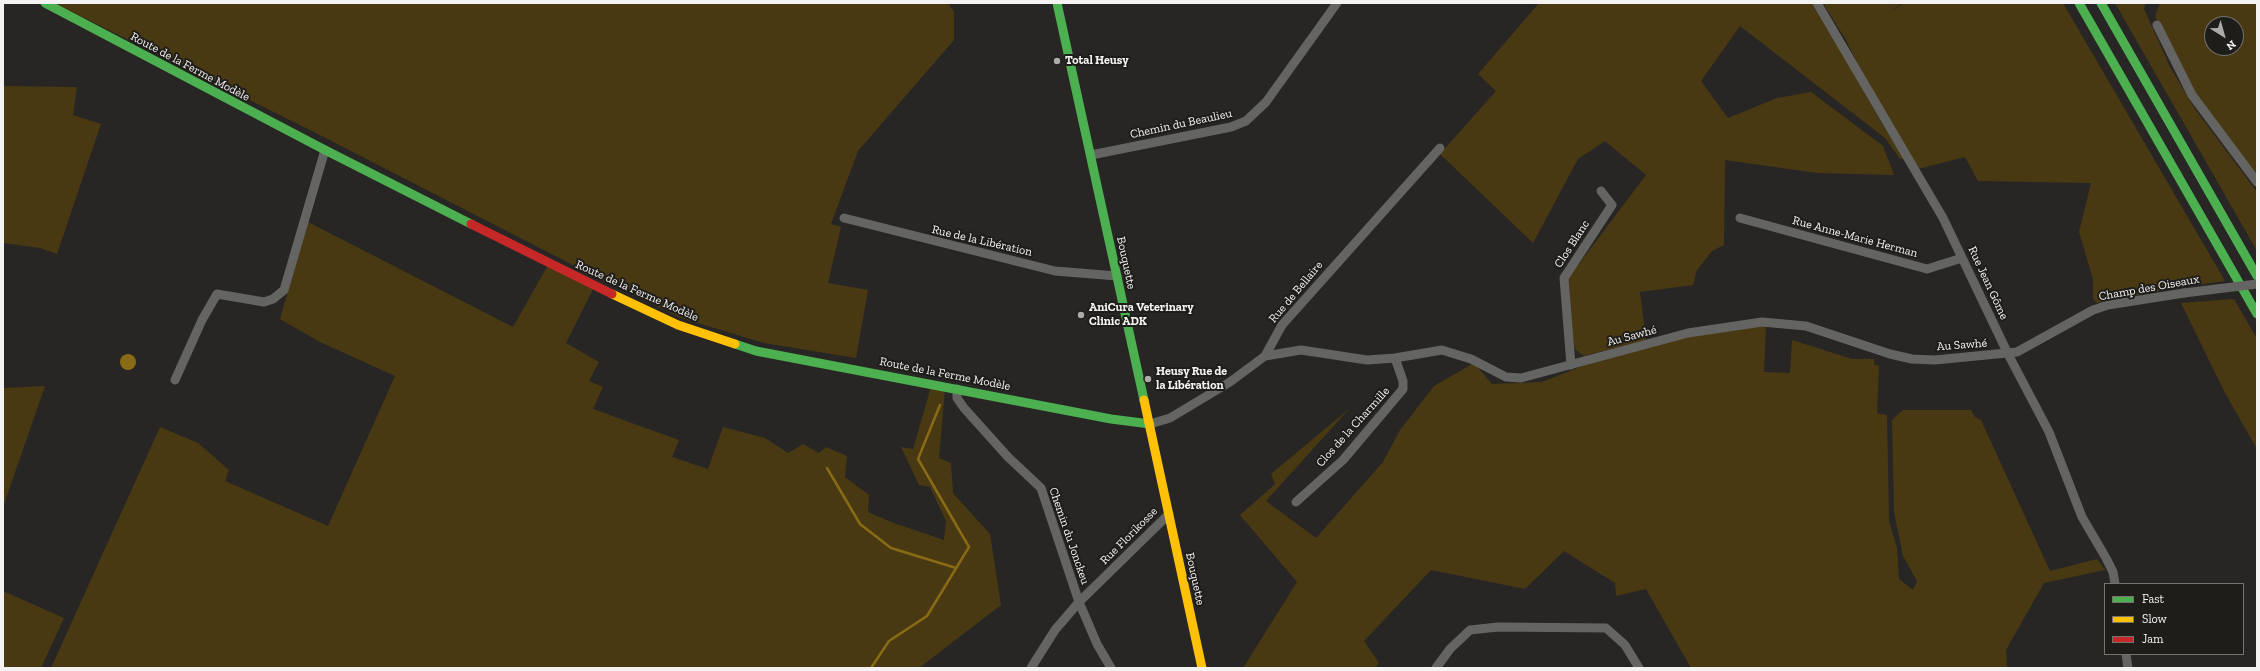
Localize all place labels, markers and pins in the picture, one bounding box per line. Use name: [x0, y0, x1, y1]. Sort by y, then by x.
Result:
place label: Total Heusy: [1065, 54, 1129, 68]
marker: Total Heusy: [1052, 56, 1062, 66]
place label: AniCura Veterinary Clinic ADK: [1089, 301, 1194, 329]
marker: AniCura Veterinary Clinic ADK: [1076, 310, 1086, 320]
place label: Heusy Rue de la Libération: [1156, 365, 1227, 393]
marker: Heusy Rue de la Libération: [1143, 374, 1153, 384]

